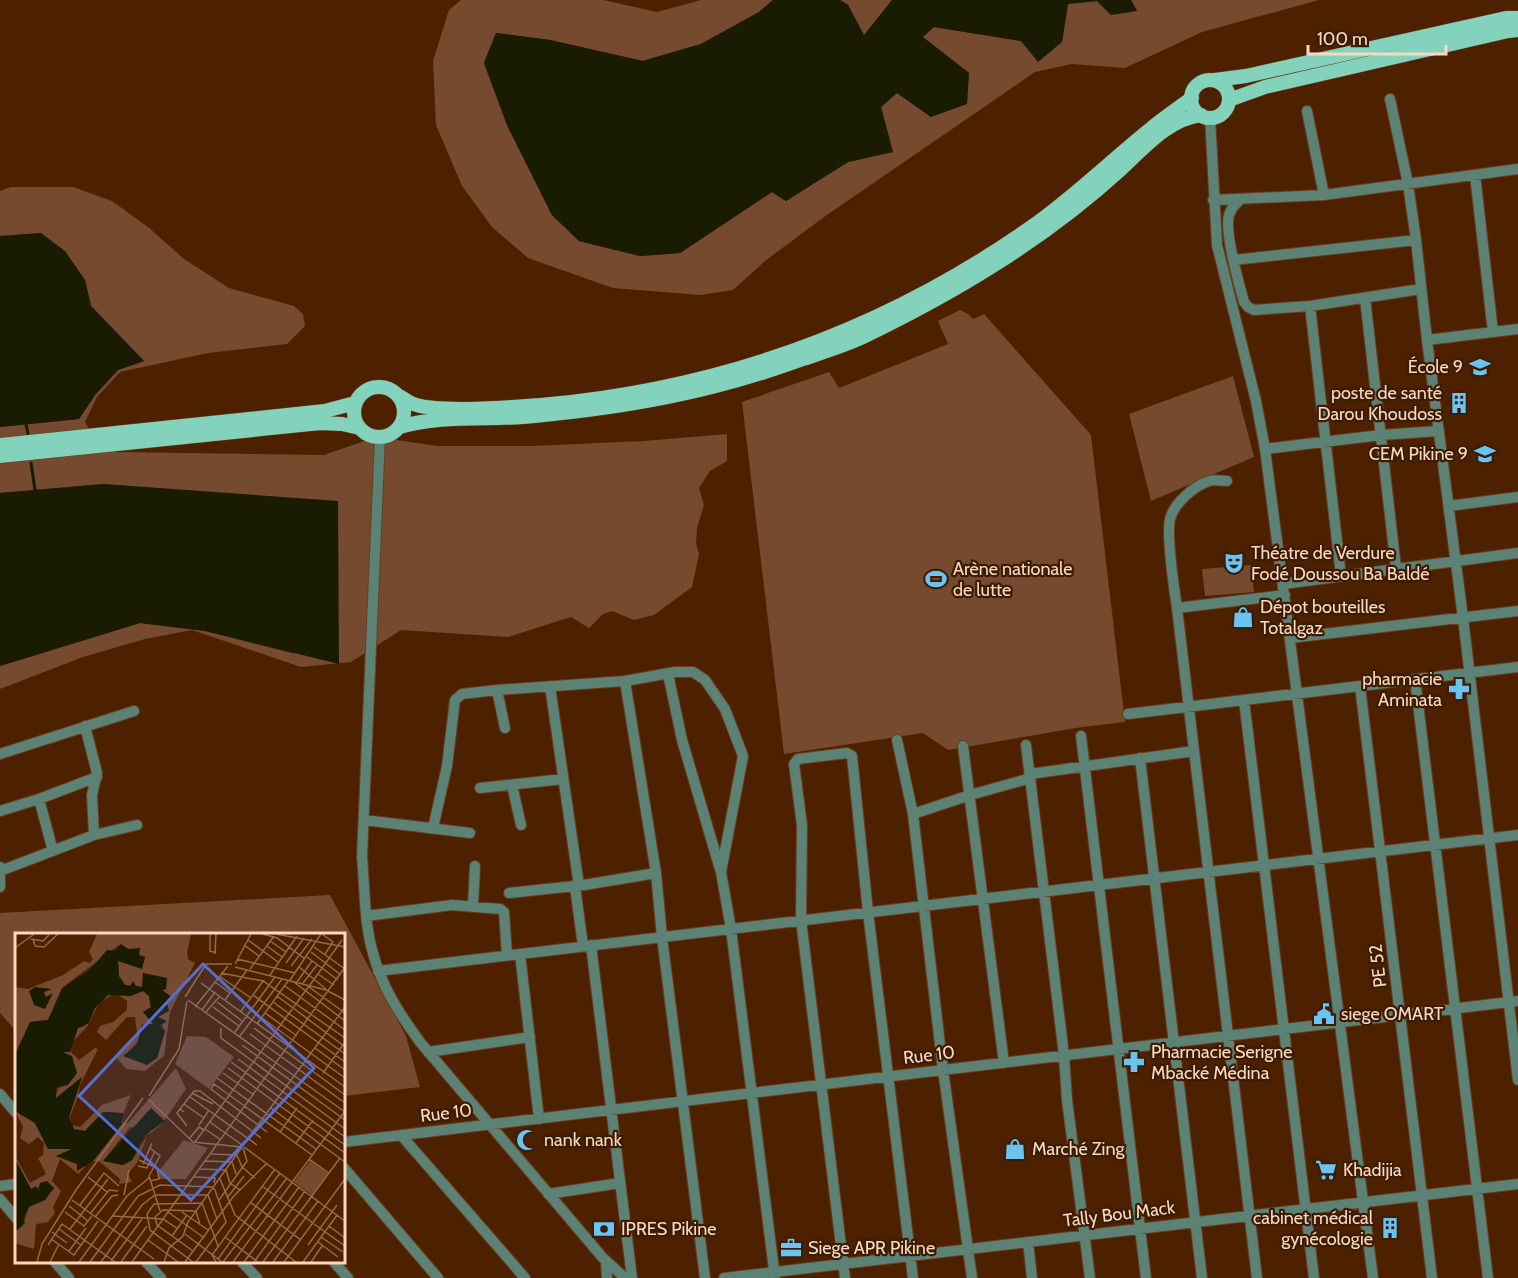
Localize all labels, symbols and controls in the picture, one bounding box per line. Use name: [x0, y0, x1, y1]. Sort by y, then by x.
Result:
scale bar: [1308, 18, 1446, 56]
text: 100 m: [1317, 28, 1368, 50]
school or university icon: École 9: [1468, 355, 1492, 379]
place label: École 9: [1408, 356, 1463, 378]
place label: poste de santé Darou Khoudoss: [1318, 382, 1442, 425]
building icon: poste de santé Darou Khoudoss: [1447, 391, 1471, 415]
school or university icon: CEM Pikine 9: [1473, 442, 1497, 466]
place label: CEM Pikine 9: [1369, 443, 1468, 465]
place label: Théatre de Verdure Fodé Doussou Ba Baldé: [1251, 542, 1430, 585]
theatre icon: Théatre de Verdure Fodé Doussou Ba Baldé: [1222, 551, 1246, 575]
place label: Arène nationale de lutte: [953, 558, 1072, 601]
sports icon: Arène nationale de lutte: [924, 567, 948, 591]
place label: Dépot bouteilles Totalgaz: [1260, 596, 1386, 639]
shop icon: Dépot bouteilles Totalgaz: [1231, 605, 1255, 629]
place label: pharmacie Aminata: [1362, 668, 1442, 711]
pharmacy icon: pharmacie Aminata: [1447, 677, 1471, 701]
inset map: [15, 933, 345, 1263]
street label: PE 52: [1364, 943, 1392, 989]
public building icon: siege OMART: [1312, 1002, 1336, 1026]
place label: siege OMART: [1341, 1003, 1444, 1025]
street label: Rue 10: [902, 1041, 956, 1069]
place label: Pharmacie Serigne Mbacké Médina: [1151, 1041, 1292, 1084]
pharmacy icon: Pharmacie Serigne Mbacké Médina: [1122, 1050, 1146, 1074]
street label: Rue 10: [419, 1099, 473, 1127]
mosque icon: nank nank: [515, 1128, 539, 1152]
place label: nank nank: [544, 1129, 623, 1151]
shop icon: Marché Zing: [1003, 1137, 1027, 1161]
place label: Marché Zing: [1032, 1138, 1125, 1160]
supermarket icon: Khadijia: [1314, 1158, 1338, 1182]
place label: Khadijia: [1343, 1159, 1402, 1181]
street label: Tally Bou Mack: [1062, 1196, 1177, 1232]
place label: cabinet médical gynécologie: [1253, 1207, 1374, 1250]
building icon: cabinet médical gynécologie: [1378, 1216, 1402, 1240]
bank icon: IPRES Pikine: [592, 1217, 616, 1241]
place label: IPRES Pikine: [621, 1218, 716, 1240]
office icon: Siege APR Pikine: [779, 1236, 803, 1260]
place label: Siege APR Pikine: [808, 1237, 935, 1259]

